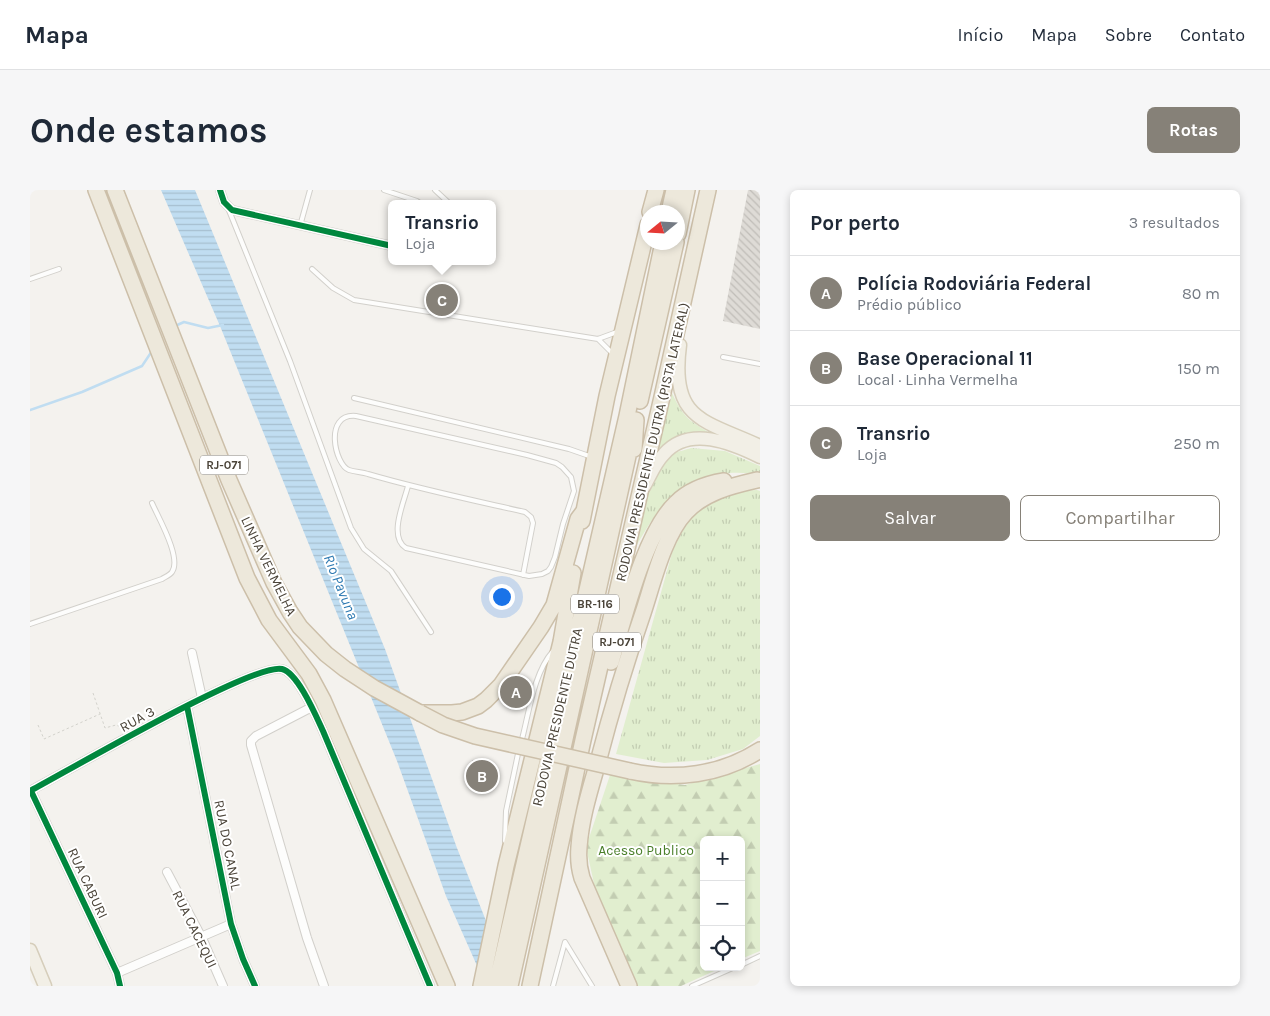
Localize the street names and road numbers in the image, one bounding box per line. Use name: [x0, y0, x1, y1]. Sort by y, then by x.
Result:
street label: RODOVIA PRESIDENTE DUTRA (PISTA LATERAL): [612, 301, 693, 583]
road number: RJ-071: [200, 456, 248, 474]
street label: LINHA VERMELHA: [237, 514, 300, 619]
road number: BR-116: [571, 594, 619, 614]
street label: RODOVIA PRESIDENTE DUTRA: [529, 626, 586, 808]
road number: RJ-071: [593, 632, 641, 652]
street label: RUA 3: [117, 703, 158, 736]
street label: RUA DO CANAL: [210, 799, 245, 892]
street label: RUA CABURI: [64, 845, 111, 921]
street label: RUA CACEQUI: [168, 888, 221, 971]

